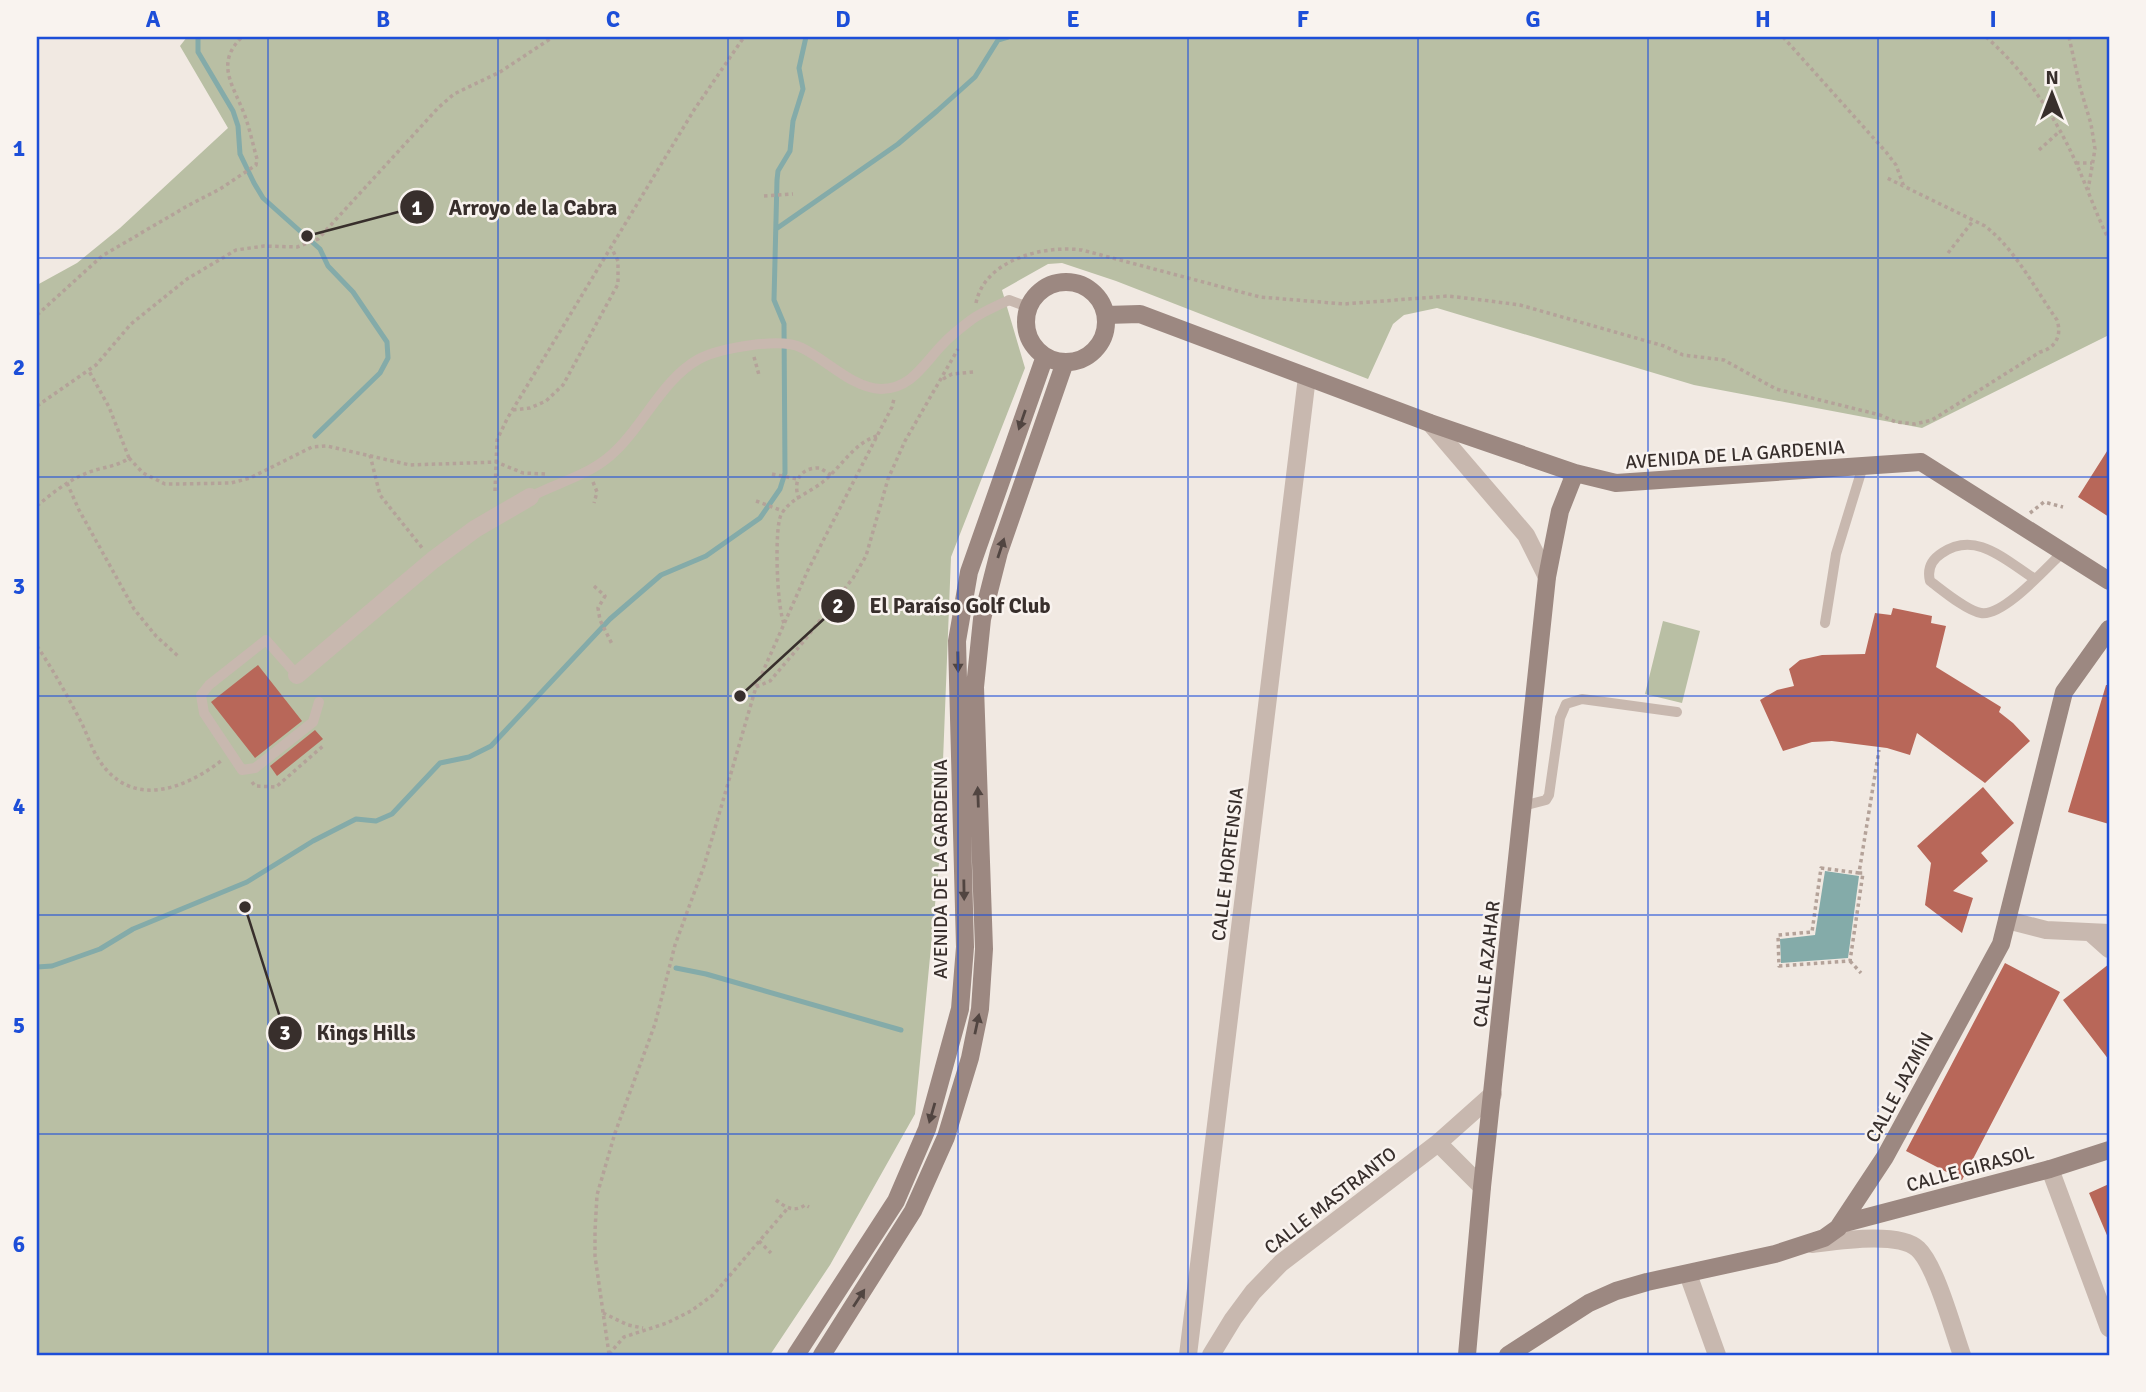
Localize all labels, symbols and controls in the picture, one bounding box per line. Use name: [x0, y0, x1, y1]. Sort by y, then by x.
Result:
text: A: [146, 5, 161, 34]
text: B: [376, 5, 390, 34]
text: C: [606, 5, 620, 34]
text: D: [835, 5, 851, 34]
text: E: [1066, 5, 1080, 34]
text: F: [1297, 5, 1309, 34]
text: G: [1525, 5, 1541, 34]
text: H: [1755, 5, 1771, 34]
text: I: [1989, 5, 1997, 34]
north arrow: [2016, 60, 2086, 130]
text: N: [2045, 66, 2059, 90]
text: 1: [13, 134, 25, 163]
callout: Arroyo de la Cabra: [400, 186, 631, 228]
text: 1: [411, 195, 423, 221]
text: Arroyo de la Cabra: [449, 195, 617, 221]
text: 2: [13, 353, 25, 382]
one-way arrow: [1016, 410, 1027, 431]
street label: AVENIDA DE LA GARDENIA: [1625, 435, 1846, 475]
one-way arrow: [996, 537, 1007, 558]
text: 3: [13, 572, 25, 601]
callout: El Paraíso Golf Club: [821, 585, 1065, 627]
text: 2: [832, 593, 844, 619]
text: El Paraíso Golf Club: [869, 593, 1051, 619]
one-way arrow: [952, 652, 964, 674]
street label: AVENIDA DE LA GARDENIA: [929, 759, 953, 979]
one-way arrow: [973, 785, 984, 807]
street label: CALLE HORTENSIA: [1207, 786, 1249, 942]
text: 4: [13, 792, 25, 821]
one-way arrow: [958, 879, 970, 901]
street label: CALLE AZAHAR: [1468, 900, 1506, 1029]
text: 5: [13, 1011, 25, 1040]
callout: Kings Hills: [268, 1012, 430, 1054]
one-way arrow: [972, 1013, 983, 1035]
text: 3: [279, 1020, 291, 1046]
text: Kings Hills: [317, 1020, 415, 1046]
street label: CALLE JAZMÍN: [1861, 1028, 1939, 1147]
one-way arrow: [926, 1103, 937, 1125]
street label: CALLE GIRASOL: [1904, 1140, 2037, 1198]
street label: CALLE MASTRANTO: [1260, 1142, 1401, 1260]
text: 6: [13, 1230, 25, 1259]
one-way arrow: [853, 1288, 866, 1308]

